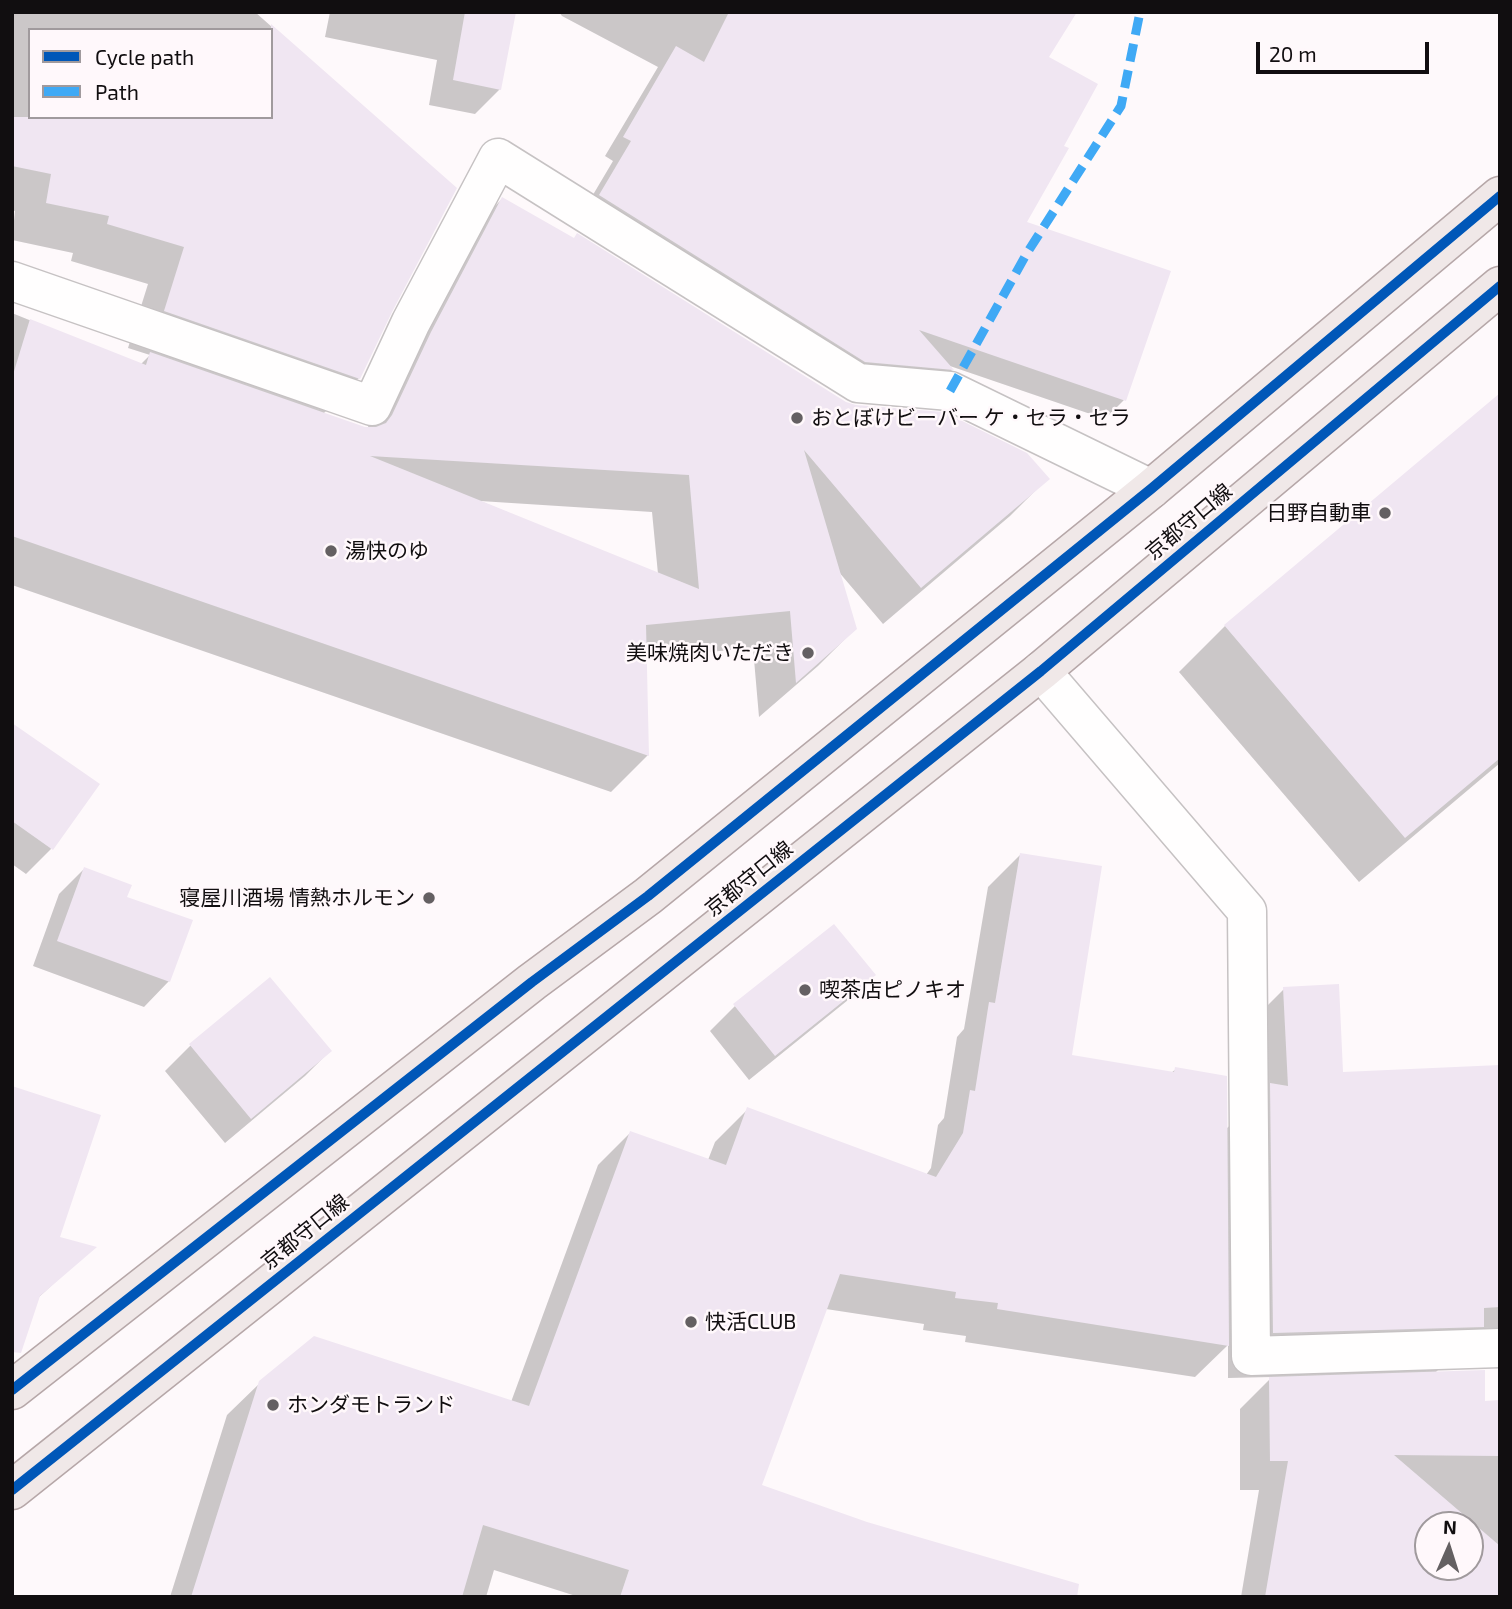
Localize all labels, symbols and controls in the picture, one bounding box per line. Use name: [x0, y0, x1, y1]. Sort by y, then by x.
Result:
legend: [28, 28, 273, 119]
scale bar: [1260, 28, 1433, 72]
text: 20 m: [1269, 41, 1317, 66]
text: Cycle path: [95, 44, 194, 69]
text: Path: [95, 79, 139, 104]
place label: おとぼけビーバー ケ・セラ・セラ: [811, 405, 1131, 431]
marker: おとぼけビーバー ケ・セラ・セラ: [789, 410, 805, 426]
street label: 京都守口線: [1141, 479, 1237, 565]
place label: 日野自動車: [1266, 500, 1371, 526]
marker: 日野自動車: [1377, 505, 1393, 521]
place label: 湯快のゆ: [345, 538, 429, 564]
marker: 湯快のゆ: [323, 543, 339, 559]
place label: 美味焼肉いただき: [626, 640, 794, 666]
marker: 美味焼肉いただき: [800, 645, 816, 661]
street label: 京都守口線: [700, 836, 798, 922]
place label: 寝屋川酒場 情熱ホルモン: [179, 885, 415, 911]
marker: 寝屋川酒場 情熱ホルモン: [421, 890, 437, 906]
place label: 喫茶店ピノキオ: [819, 977, 966, 1003]
marker: 喫茶店ピノキオ: [797, 982, 813, 998]
street label: 京都守口線: [256, 1189, 354, 1275]
place label: 快活CLUB: [705, 1309, 796, 1335]
marker: 快活CLUB: [683, 1314, 699, 1330]
place label: ホンダモトランド: [287, 1392, 455, 1418]
marker: ホンダモトランド: [265, 1397, 281, 1413]
north arrow: [1414, 1511, 1484, 1581]
text: N: [1443, 1515, 1457, 1538]

